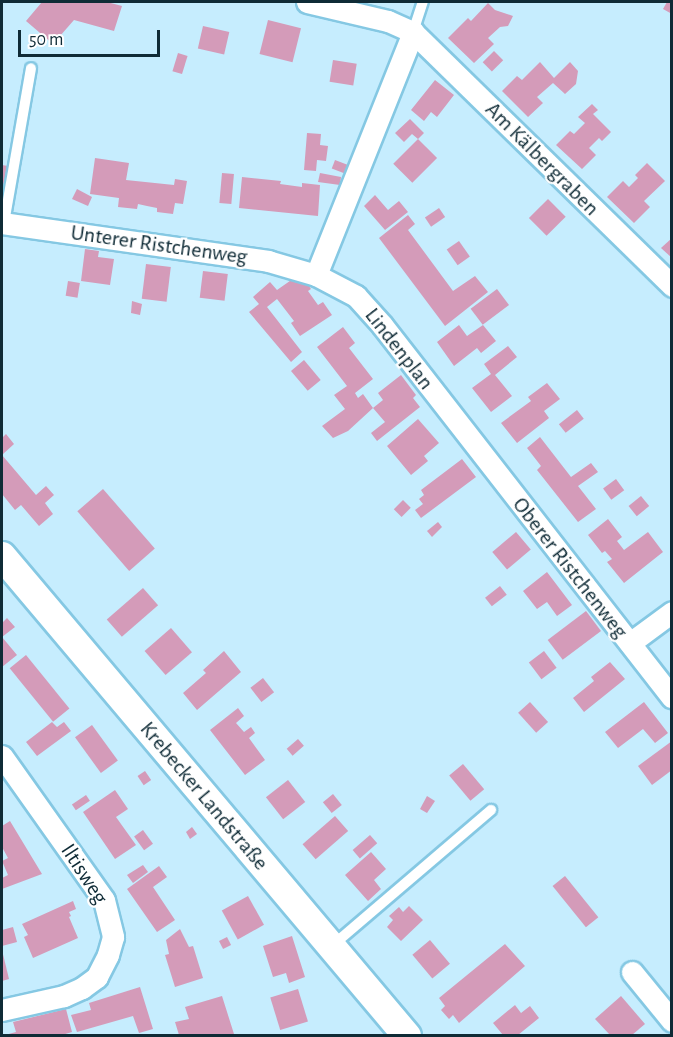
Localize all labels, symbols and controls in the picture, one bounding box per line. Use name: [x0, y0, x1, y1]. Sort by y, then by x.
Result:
scale bar: [21, 18, 164, 56]
text: 50 m: [29, 31, 63, 49]
street label: Am Kälbergraben: [480, 97, 604, 221]
street label: Unterer Ristchenweg: [69, 220, 249, 270]
street label: Lindenplan: [359, 303, 439, 395]
street label: Oberer Ristchenweg: [507, 492, 633, 644]
street label: Krebecker Landstraße: [134, 716, 274, 876]
street label: Iltisweg: [55, 839, 113, 909]

